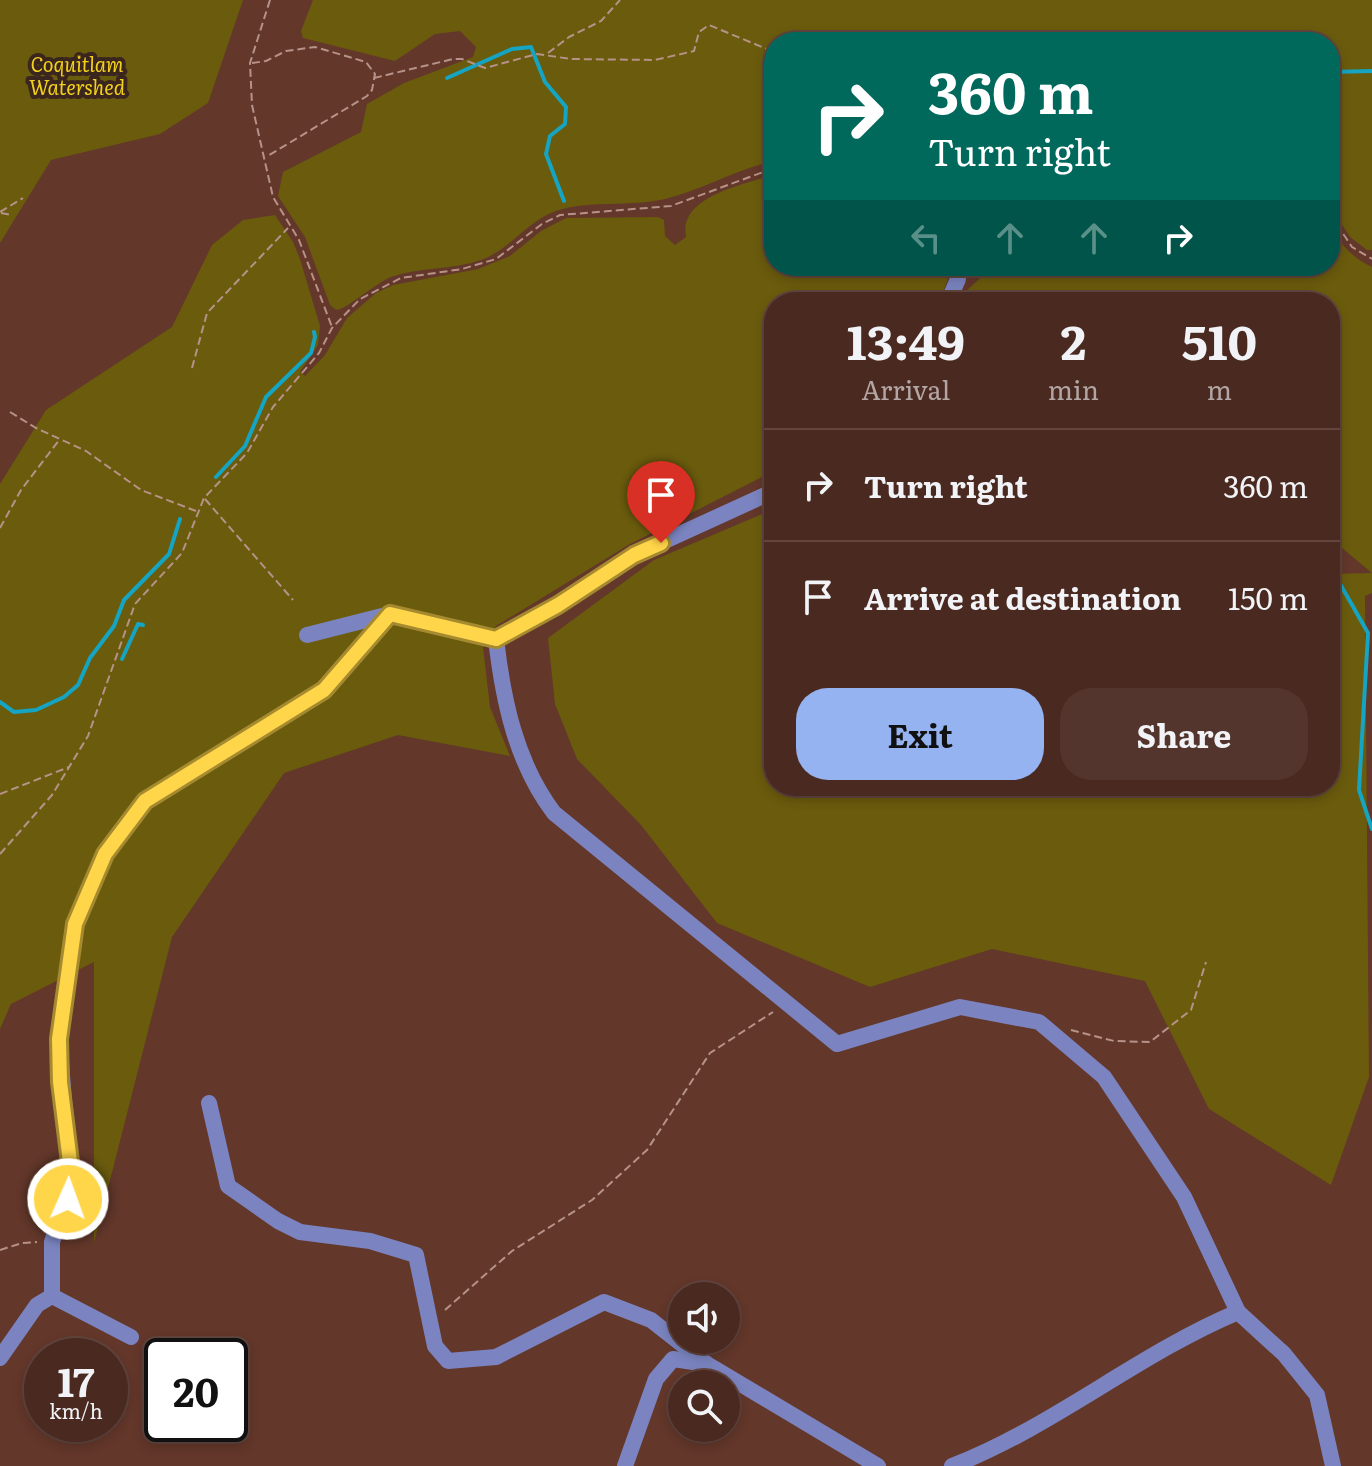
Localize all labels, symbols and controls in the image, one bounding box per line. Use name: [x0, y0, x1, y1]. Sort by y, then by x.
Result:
park label: Coquitlam Watershed: [29, 48, 126, 101]
text: 360 m: [928, 48, 1093, 131]
icon: right: [796, 64, 900, 168]
text: Turn right: [928, 124, 1111, 177]
icon: left: [904, 216, 948, 260]
icon: ahead: [988, 216, 1032, 260]
icon: ahead: [1072, 216, 1116, 260]
icon: right: [1156, 216, 1200, 260]
text: 13:49: [847, 304, 965, 375]
text: 2: [1060, 304, 1086, 375]
text: 510: [1182, 304, 1257, 375]
text: Arrival: [861, 369, 950, 408]
text: min: [1048, 369, 1099, 408]
text: m: [1207, 369, 1232, 408]
pin: [627, 461, 695, 543]
icon: right: [796, 463, 840, 507]
text: Turn right: [864, 463, 1028, 507]
text: 360 m: [1223, 463, 1308, 507]
icon: arrive: [639, 473, 683, 517]
icon: arrive: [796, 575, 840, 619]
text: Arrive at destination: [864, 575, 1181, 619]
text: 150 m: [1228, 575, 1308, 619]
button: Exit: [796, 688, 1044, 780]
button: Share: [1060, 688, 1308, 780]
position arrow: [26, 1157, 110, 1241]
map controls: [668, 1282, 740, 1442]
button: sound: [668, 1282, 740, 1354]
speed limit sign: 20: [144, 1338, 248, 1442]
text: 17: [57, 1350, 95, 1409]
button: search: [668, 1370, 740, 1442]
text: km/h: [49, 1395, 103, 1425]

